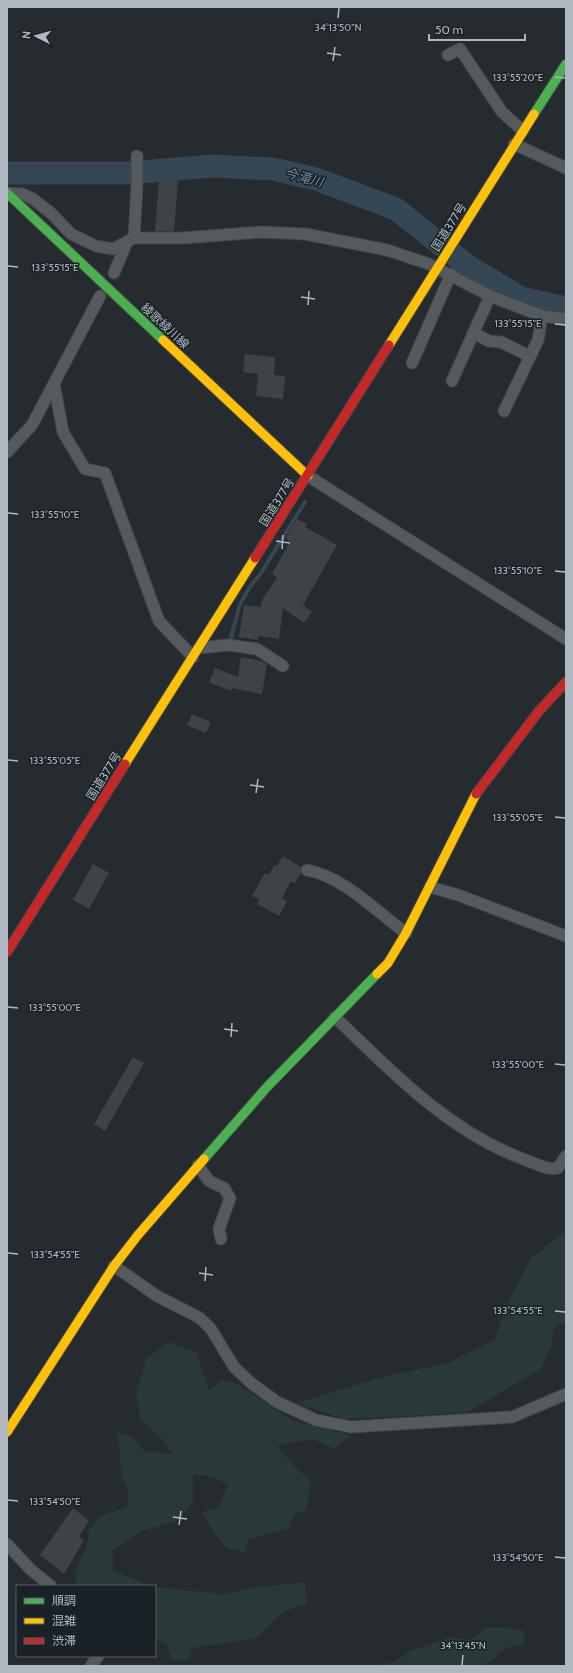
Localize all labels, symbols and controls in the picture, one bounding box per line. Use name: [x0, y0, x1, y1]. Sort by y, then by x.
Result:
north arrow: [16, 16, 56, 56]
scale bar: [429, 16, 525, 42]
text: 34°13'50"N: [314, 21, 362, 34]
text: 50 m: [435, 22, 463, 37]
text: N: [19, 30, 33, 40]
text: 133°55'20"E: [493, 71, 544, 84]
water label: 今滝川: [283, 164, 327, 190]
street label: 国道377号: [428, 200, 469, 254]
text: 133°55'15"E: [32, 261, 79, 274]
street label: 綾歌綾川線: [138, 300, 192, 352]
text: 133°55'15"E: [495, 317, 542, 330]
street label: 国道377号: [256, 475, 297, 529]
text: 133°55'10"E: [31, 508, 80, 521]
text: 133°55'10"E: [494, 564, 543, 577]
street label: 国道377号: [83, 749, 124, 803]
text: 133°55'05"E: [30, 754, 81, 767]
text: 133°55'05"E: [493, 811, 544, 824]
text: 133°55'00"E: [29, 1001, 82, 1014]
text: 133°55'00"E: [492, 1058, 545, 1071]
text: 133°54'55"E: [30, 1248, 80, 1261]
text: 133°54'55"E: [493, 1304, 543, 1317]
text: 133°54'50"E: [30, 1495, 81, 1508]
text: 133°54'50"E: [493, 1551, 544, 1564]
legend: [16, 1585, 156, 1657]
text: 順調: [52, 1593, 76, 1608]
text: 混雑: [52, 1613, 76, 1628]
text: 渋滞: [52, 1633, 76, 1648]
text: 34°13'45"N: [440, 1639, 486, 1652]

